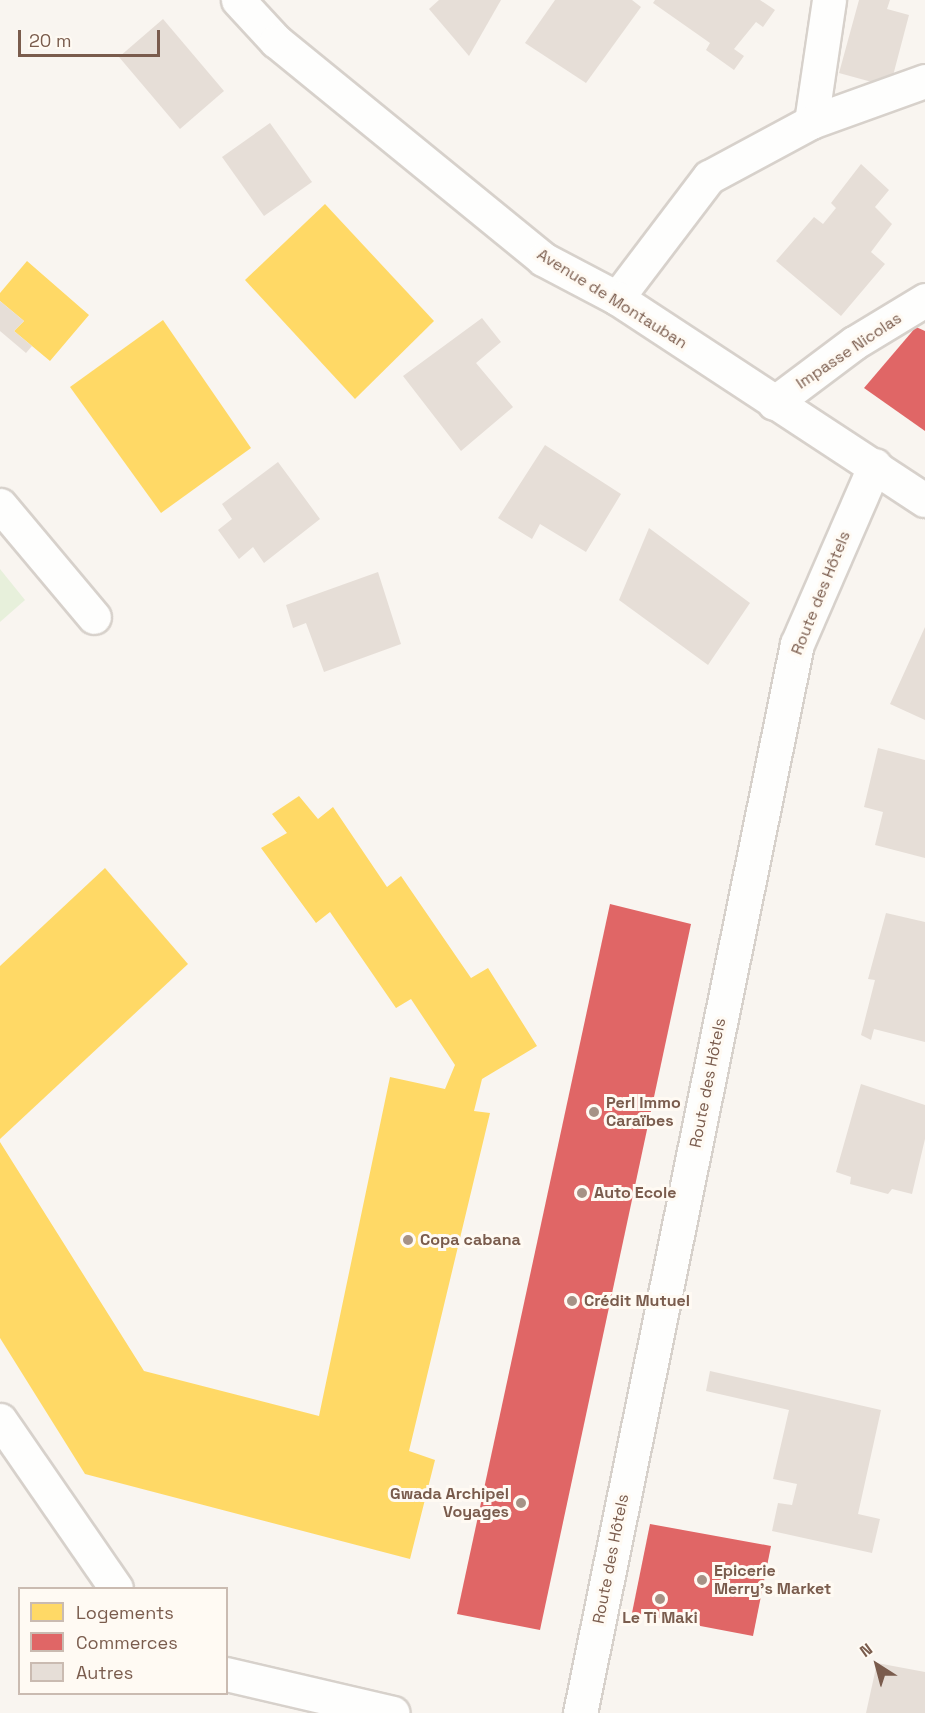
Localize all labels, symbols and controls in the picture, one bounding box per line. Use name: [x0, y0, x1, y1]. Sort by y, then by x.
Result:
scale bar: [21, 18, 164, 56]
text: 20 m: [29, 29, 72, 52]
street label: Avenue de Montauban: [533, 245, 691, 353]
street label: Impasse Nicolas: [793, 309, 905, 393]
street label: Route des Hôtels: [787, 528, 855, 658]
street label: Route des Hôtels: [686, 1017, 730, 1149]
place label: Perl Immo Caraïbes: [606, 1093, 681, 1131]
marker: Perl Immo Caraïbes: [587, 1105, 601, 1119]
place label: Auto Ecole: [594, 1183, 676, 1203]
marker: Auto Ecole: [575, 1186, 589, 1200]
place label: Copa cabana: [420, 1230, 521, 1250]
marker: Copa cabana: [401, 1233, 415, 1247]
place label: Crédit Mutuel: [584, 1291, 690, 1311]
marker: Crédit Mutuel: [565, 1294, 579, 1308]
place label: Gwada Archipel Voyages: [390, 1484, 509, 1522]
street label: Route des Hôtels: [589, 1493, 633, 1625]
marker: Gwada Archipel Voyages: [514, 1496, 528, 1510]
place label: Epicerie Merry's Market: [714, 1561, 831, 1599]
marker: Epicerie Merry's Market: [695, 1573, 709, 1587]
legend: [18, 1587, 228, 1695]
marker: Le Ti Maki: [653, 1592, 667, 1606]
text: Logements: [76, 1601, 174, 1624]
place label: Le Ti Maki: [622, 1608, 698, 1628]
text: Commerces: [76, 1631, 178, 1654]
north arrow: [847, 1635, 907, 1695]
text: N: [856, 1638, 877, 1662]
text: Autres: [76, 1661, 133, 1684]

